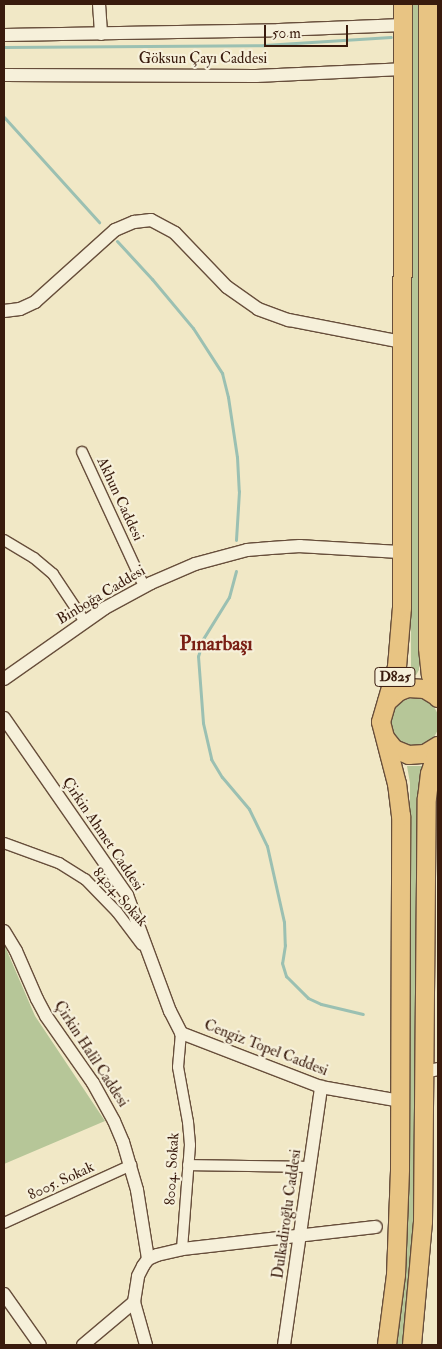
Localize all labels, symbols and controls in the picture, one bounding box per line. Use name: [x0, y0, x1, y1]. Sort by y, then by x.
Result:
scale bar: [267, 15, 351, 47]
text: 50 m: [272, 24, 301, 43]
street label: Göksun Çayı Caddesi: [139, 50, 267, 68]
street label: Akhun Caddesi: [93, 454, 147, 544]
street label: Binboğa Caddesi: [54, 562, 148, 628]
district label: Pınarbaşı: [179, 631, 253, 655]
road number: D825: [374, 666, 416, 689]
street label: Çirkin Ahmet Caddesi: [58, 774, 148, 894]
street label: 8404. Sokak: [89, 864, 151, 930]
street label: Çirkin Halil Caddesi: [50, 998, 132, 1110]
street label: Cengiz Topel Caddesi: [201, 1016, 331, 1080]
street label: 8004. Sokak: [161, 1132, 183, 1206]
street label: Dulkadiroğlu Caddesi: [269, 1148, 305, 1280]
street label: 8005. Sokak: [25, 1158, 97, 1204]

